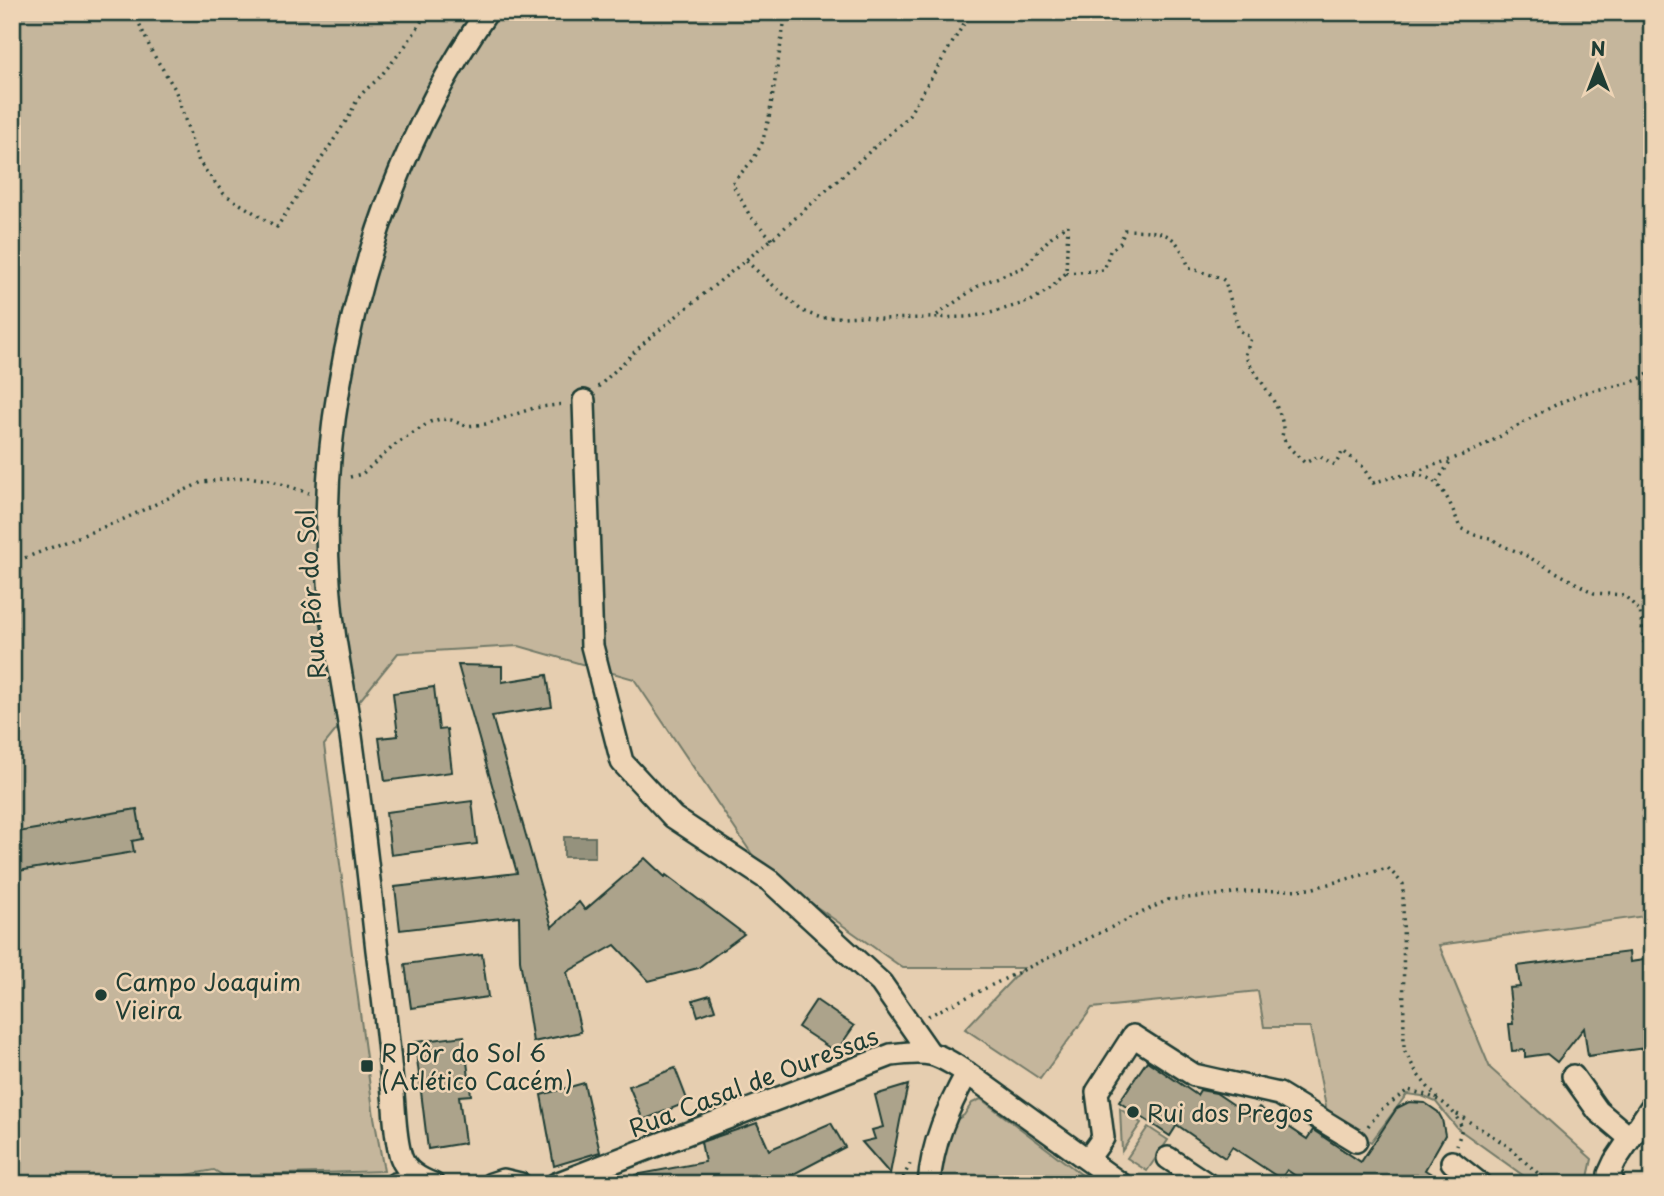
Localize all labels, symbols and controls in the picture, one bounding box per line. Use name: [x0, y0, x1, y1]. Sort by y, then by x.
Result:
north arrow: [1562, 32, 1632, 102]
text: N: [1590, 34, 1606, 62]
street label: Rua Pôr do Sol: [286, 508, 334, 680]
place label: Campo Joaquim Vieira: [115, 963, 301, 1027]
marker: Campo Joaquim Vieira: [93, 987, 109, 1003]
street label: Rua Casal de Ouressas: [623, 1017, 883, 1145]
place label: R Pôr do Sol 6 (Atlético Cacém): [381, 1034, 573, 1098]
marker: R Pôr do Sol 6 (Atlético Cacém): [359, 1058, 375, 1074]
place label: Rui dos Pregos: [1147, 1094, 1313, 1130]
marker: Rui dos Pregos: [1125, 1104, 1141, 1120]

